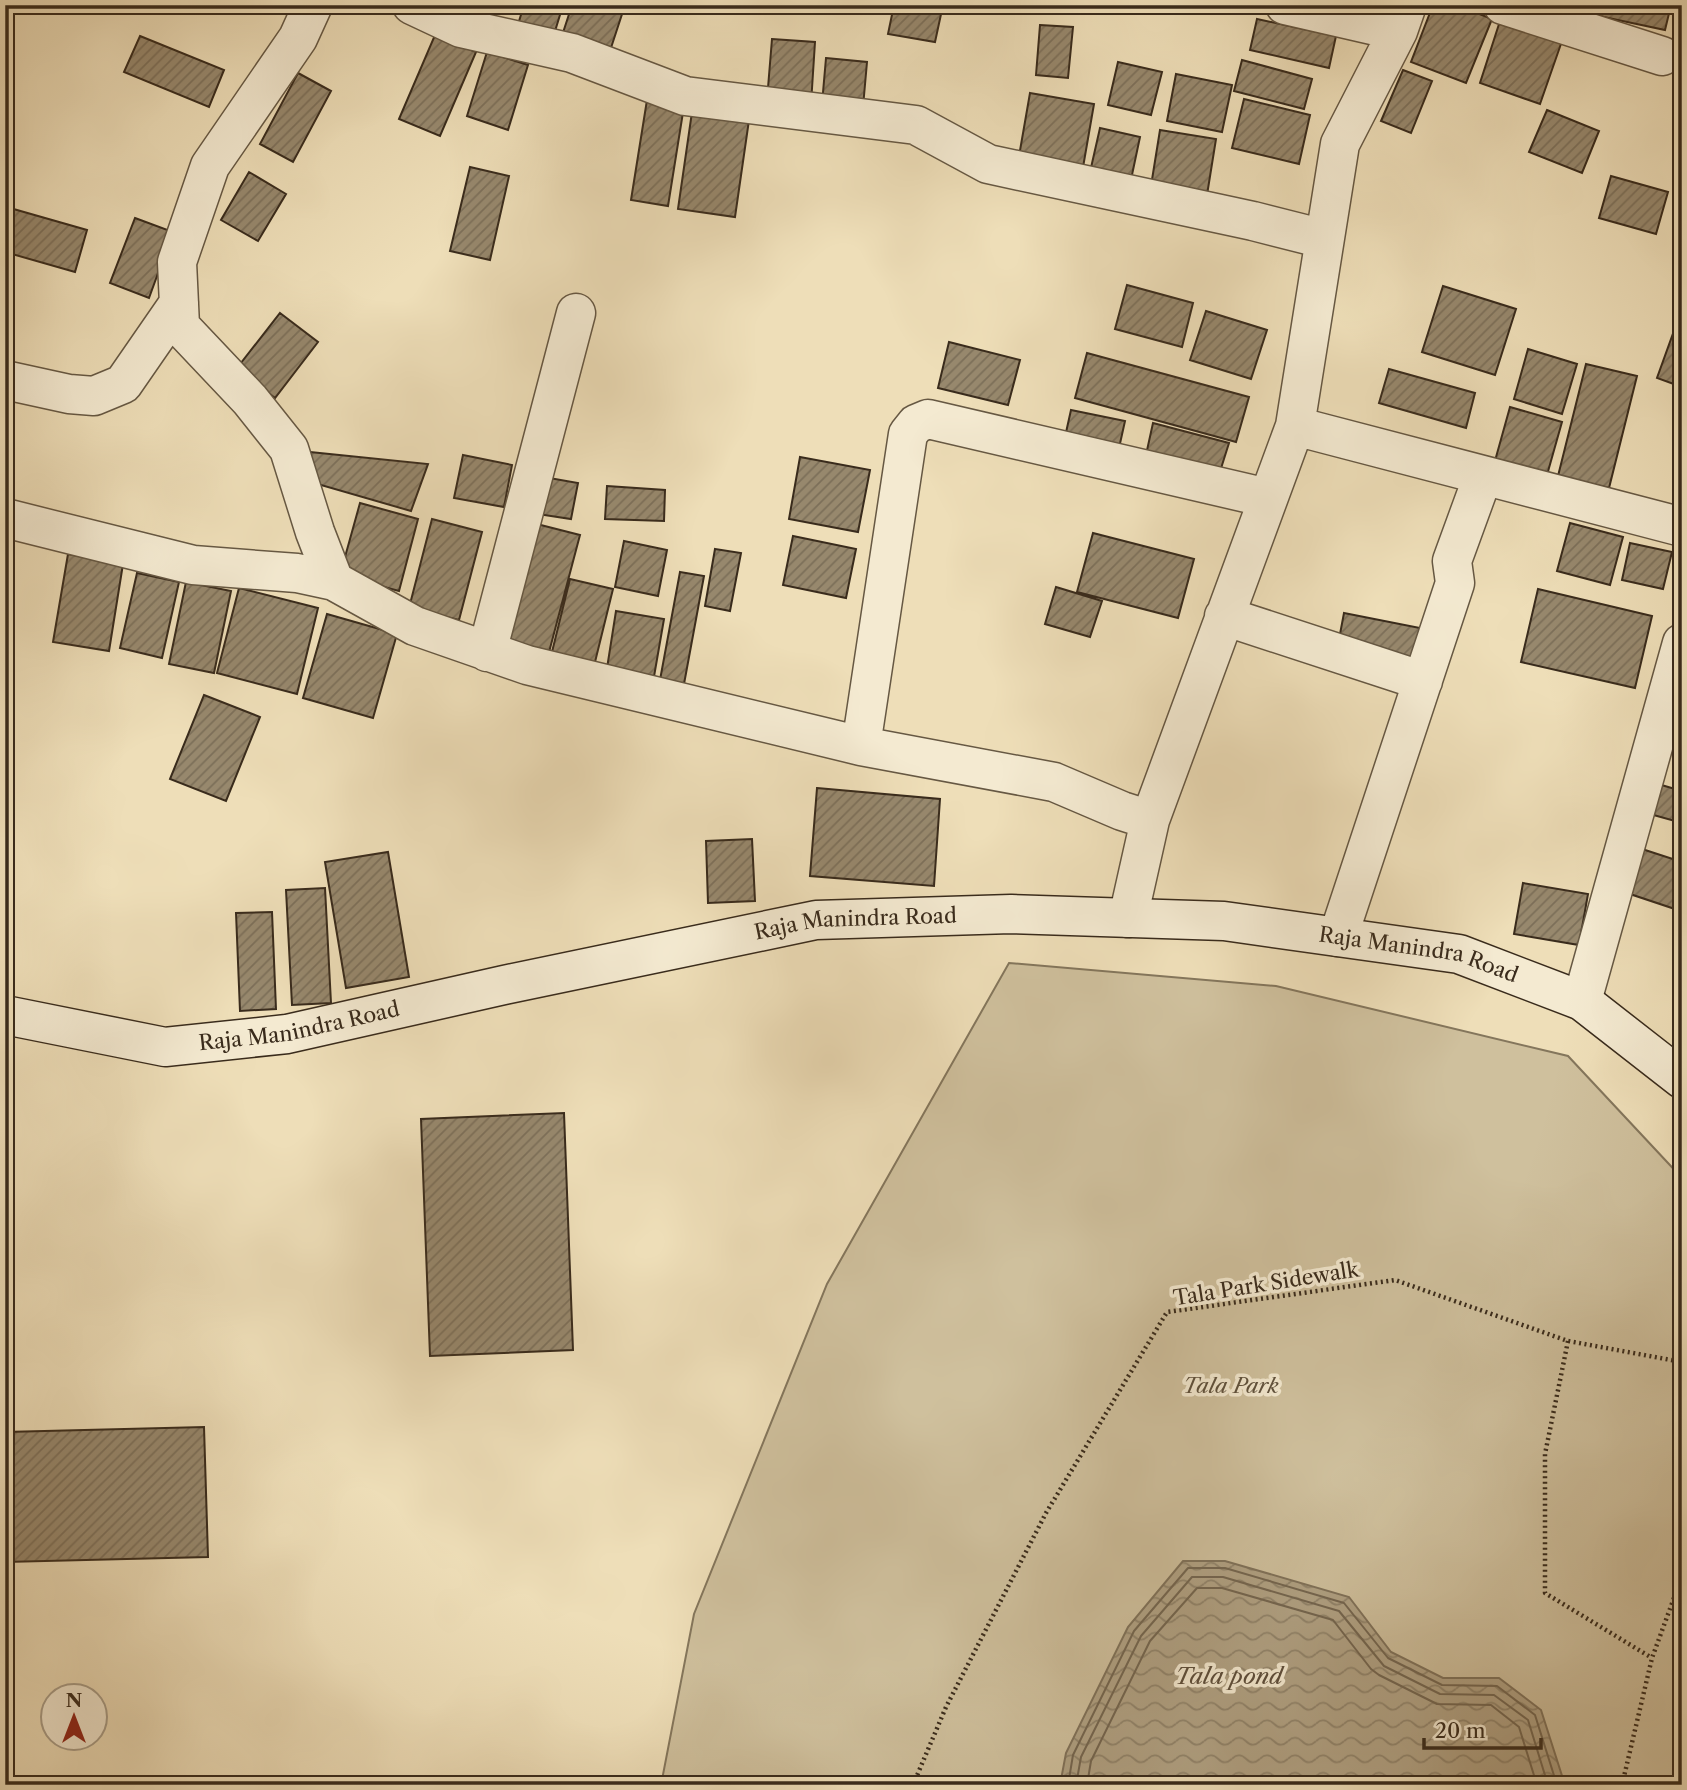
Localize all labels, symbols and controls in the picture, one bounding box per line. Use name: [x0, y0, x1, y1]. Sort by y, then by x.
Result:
street label: Raja Manindra Road: [752, 903, 957, 945]
street label: Raja Manindra Road: [1317, 921, 1522, 988]
street label: Raja Manindra Road: [197, 996, 402, 1055]
street label: Tala Park Sidewalk: [1171, 1256, 1361, 1311]
park label: Tala Park: [1183, 1373, 1279, 1398]
water label: Tala pond: [1175, 1662, 1285, 1690]
north arrow: [38, 1682, 108, 1752]
text: N: [66, 1689, 82, 1712]
scale bar: [1424, 1706, 1542, 1750]
text: 20 m: [1435, 1718, 1486, 1743]

